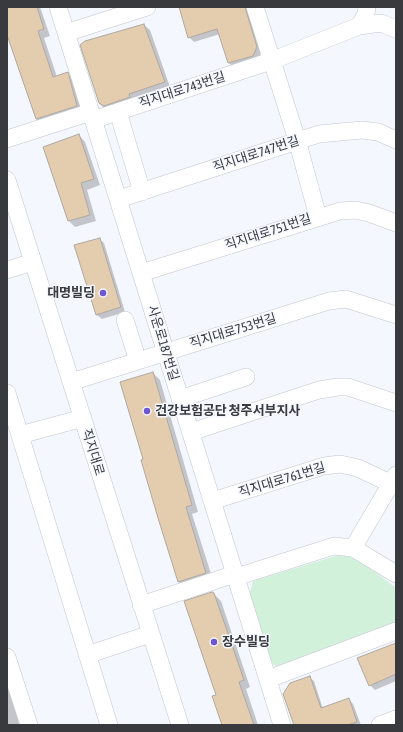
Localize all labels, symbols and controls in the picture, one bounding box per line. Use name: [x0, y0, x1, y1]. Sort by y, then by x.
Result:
street label: 직지대로743번길: [137, 69, 227, 111]
street label: 직지대로747번길: [211, 133, 301, 175]
street label: 직지대로751번길: [223, 211, 313, 253]
place label: 대명빌딩: [47, 285, 95, 301]
marker: 대명빌딩: [98, 288, 108, 298]
street label: 사운로187번길: [144, 303, 182, 383]
street label: 직지대로753번길: [188, 310, 278, 352]
place label: 건강보험공단 청주서부지사: [155, 403, 300, 419]
marker: 건강보험공단 청주서부지사: [142, 406, 152, 416]
street label: 직지대로: [79, 427, 107, 477]
street label: 직지대로761번길: [237, 459, 327, 501]
place label: 장수빌딩: [222, 634, 270, 650]
marker: 장수빌딩: [209, 637, 219, 647]

